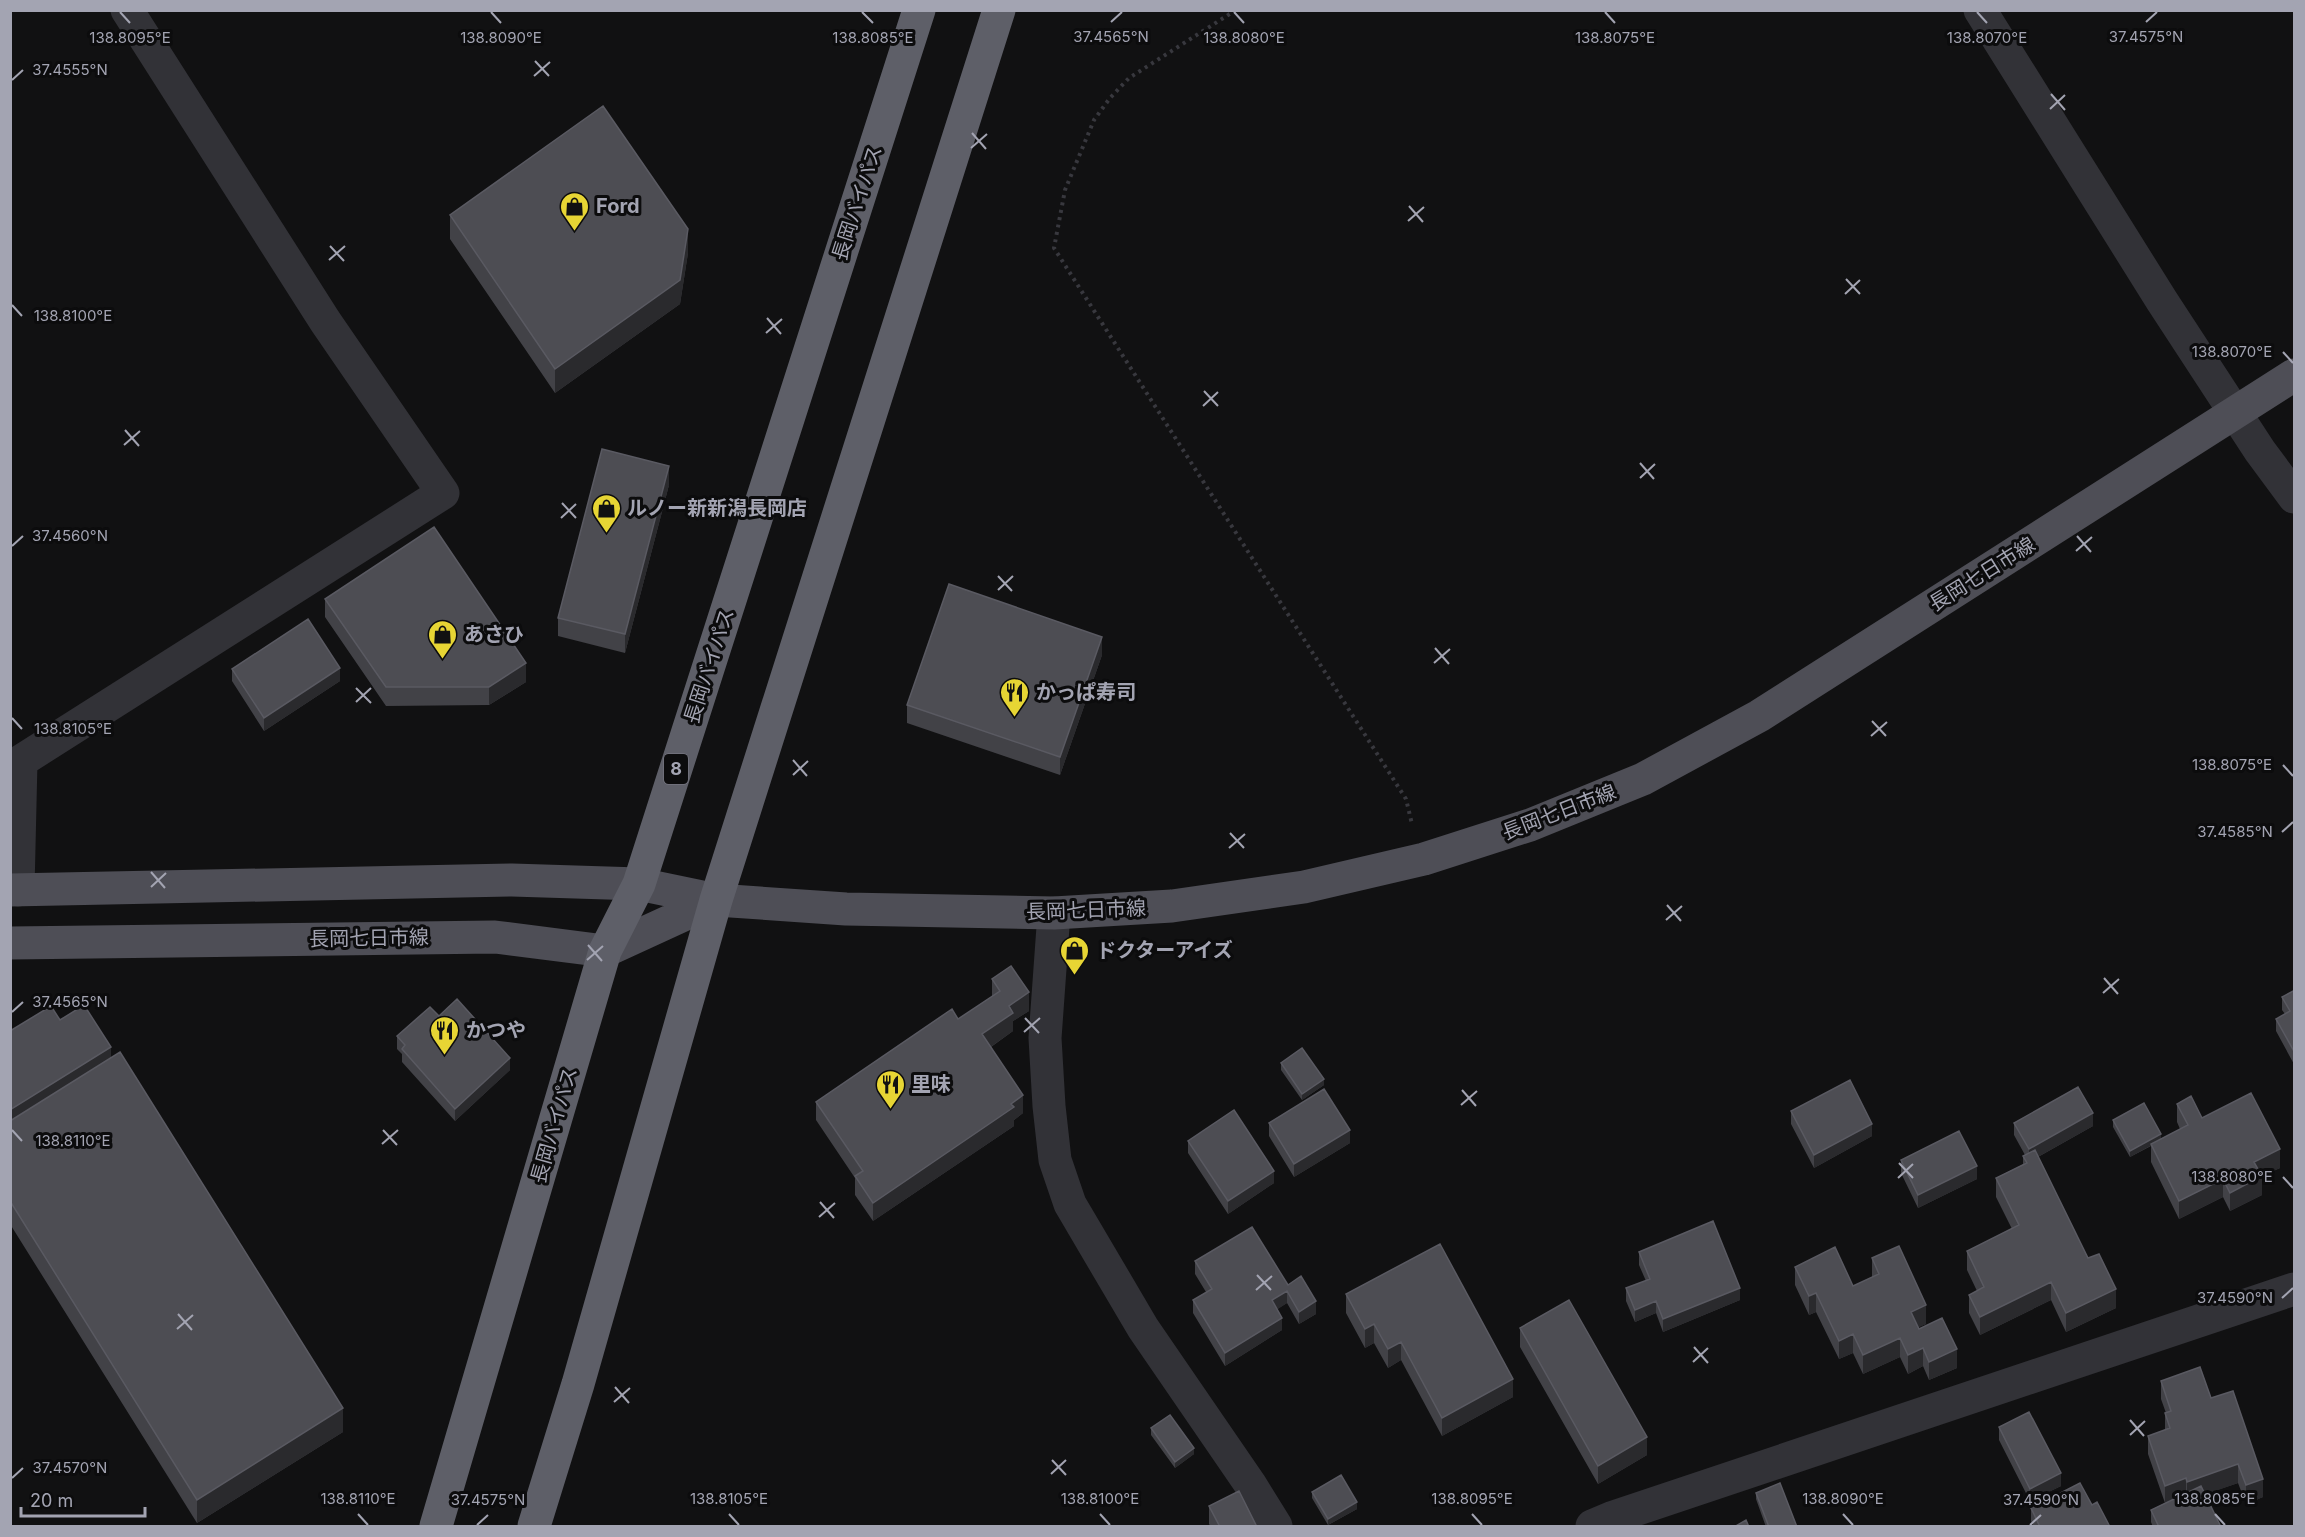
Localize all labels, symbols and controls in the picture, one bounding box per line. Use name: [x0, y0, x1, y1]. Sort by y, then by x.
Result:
text: 37.4565°N: [1073, 27, 1149, 46]
text: 37.4575°N: [2109, 27, 2183, 46]
text: 138.8095°E: [89, 28, 171, 47]
text: 138.8090°E: [460, 28, 542, 47]
text: 138.8085°E: [832, 28, 914, 47]
text: 138.8080°E: [1203, 28, 1285, 47]
text: 138.8075°E: [1575, 28, 1655, 47]
text: 138.8070°E: [1947, 28, 2027, 47]
text: 37.4555°N: [32, 60, 108, 79]
street label: 長岡バイパス: [827, 142, 887, 264]
shop icon: Ford: [559, 190, 591, 232]
place label: Ford: [596, 194, 640, 218]
text: 138.8100°E: [34, 306, 112, 325]
text: 138.8070°E: [2192, 342, 2272, 361]
shop icon: ルノー新新潟長岡店: [590, 492, 622, 534]
place label: ルノー新新潟長岡店: [627, 496, 807, 520]
text: 37.4560°N: [32, 526, 108, 545]
street label: 長岡七日市線: [1925, 532, 2039, 616]
street label: 長岡バイパス: [679, 605, 739, 727]
shop icon: あさひ: [427, 618, 459, 660]
place label: あさひ: [464, 622, 524, 646]
restaurant icon: かっぱ寿司: [999, 676, 1031, 718]
place label: かっぱ寿司: [1036, 680, 1136, 704]
text: 138.8105°E: [34, 719, 112, 738]
road number: 8: [664, 754, 688, 784]
text: 138.8075°E: [2192, 755, 2272, 774]
street label: 長岡七日市線: [1499, 779, 1619, 845]
text: 37.4585°N: [2197, 822, 2273, 841]
street label: 長岡七日市線: [1026, 896, 1146, 924]
street label: 長岡七日市線: [309, 925, 429, 951]
shop icon: ドクターアイズ: [1059, 934, 1091, 976]
place label: ドクターアイズ: [1096, 938, 1233, 962]
text: 37.4565°N: [32, 992, 108, 1011]
restaurant icon: かつや: [429, 1014, 461, 1056]
place label: かつや: [466, 1018, 526, 1042]
street label: 長岡バイパス: [526, 1064, 582, 1186]
restaurant icon: 里味: [874, 1068, 906, 1110]
place label: 里味: [911, 1072, 951, 1096]
text: 138.8110°E: [35, 1131, 111, 1150]
text: 138.8080°E: [2191, 1167, 2273, 1186]
text: 37.4590°N: [2197, 1288, 2273, 1307]
text: 37.4570°N: [33, 1458, 107, 1477]
scale bar: [21, 1480, 146, 1518]
text: 138.8110°E: [320, 1489, 396, 1508]
text: 138.8105°E: [690, 1489, 768, 1508]
text: 138.8100°E: [1061, 1489, 1139, 1508]
text: 138.8095°E: [1431, 1489, 1513, 1508]
text: 138.8090°E: [1802, 1489, 1884, 1508]
text: 138.8085°E: [2174, 1489, 2256, 1508]
text: 20 m: [30, 1490, 73, 1511]
text: 37.4575°N: [451, 1490, 525, 1509]
text: 37.4590°N: [2003, 1490, 2079, 1509]

